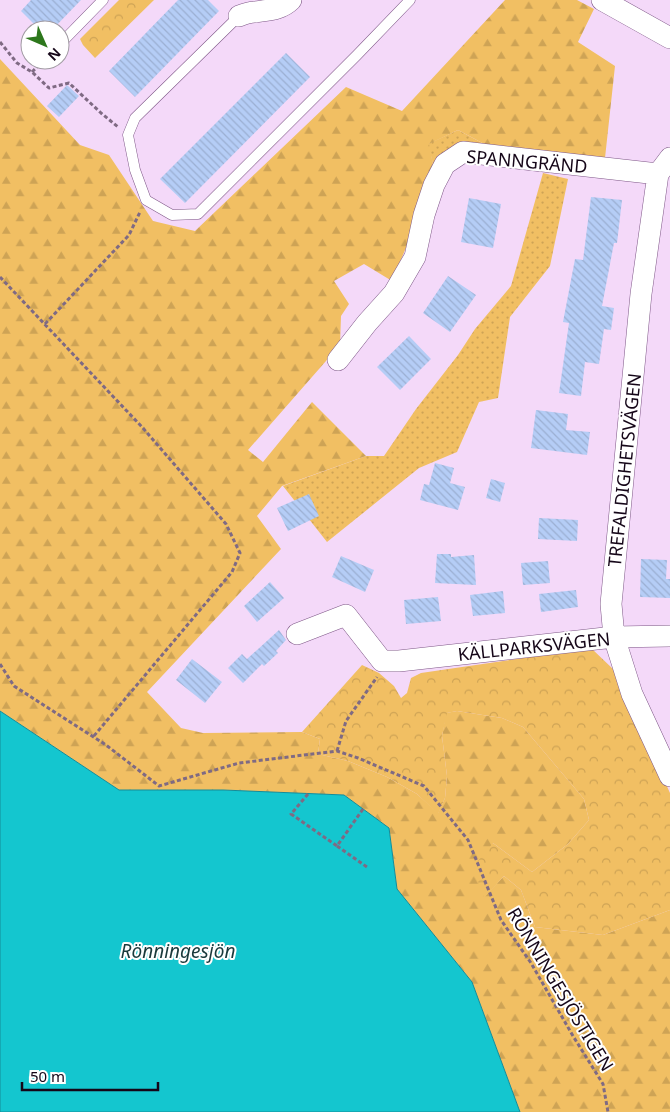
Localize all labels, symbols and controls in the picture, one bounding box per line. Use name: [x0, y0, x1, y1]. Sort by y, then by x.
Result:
north arrow: [20, 20, 70, 70]
text: N: [44, 44, 65, 65]
street label: SPANNGRÄND: [466, 144, 588, 178]
street label: TREFALDIGHETSVÄGEN: [602, 372, 646, 568]
street label: KÄLLPARKSVÄGEN: [457, 626, 611, 666]
street label: RÖNNINGESJÖSTIGEN: [503, 903, 619, 1075]
water label: Rönningesjön: [121, 938, 235, 964]
scale bar: [22, 1060, 159, 1092]
text: 50 m: [30, 1066, 65, 1086]

